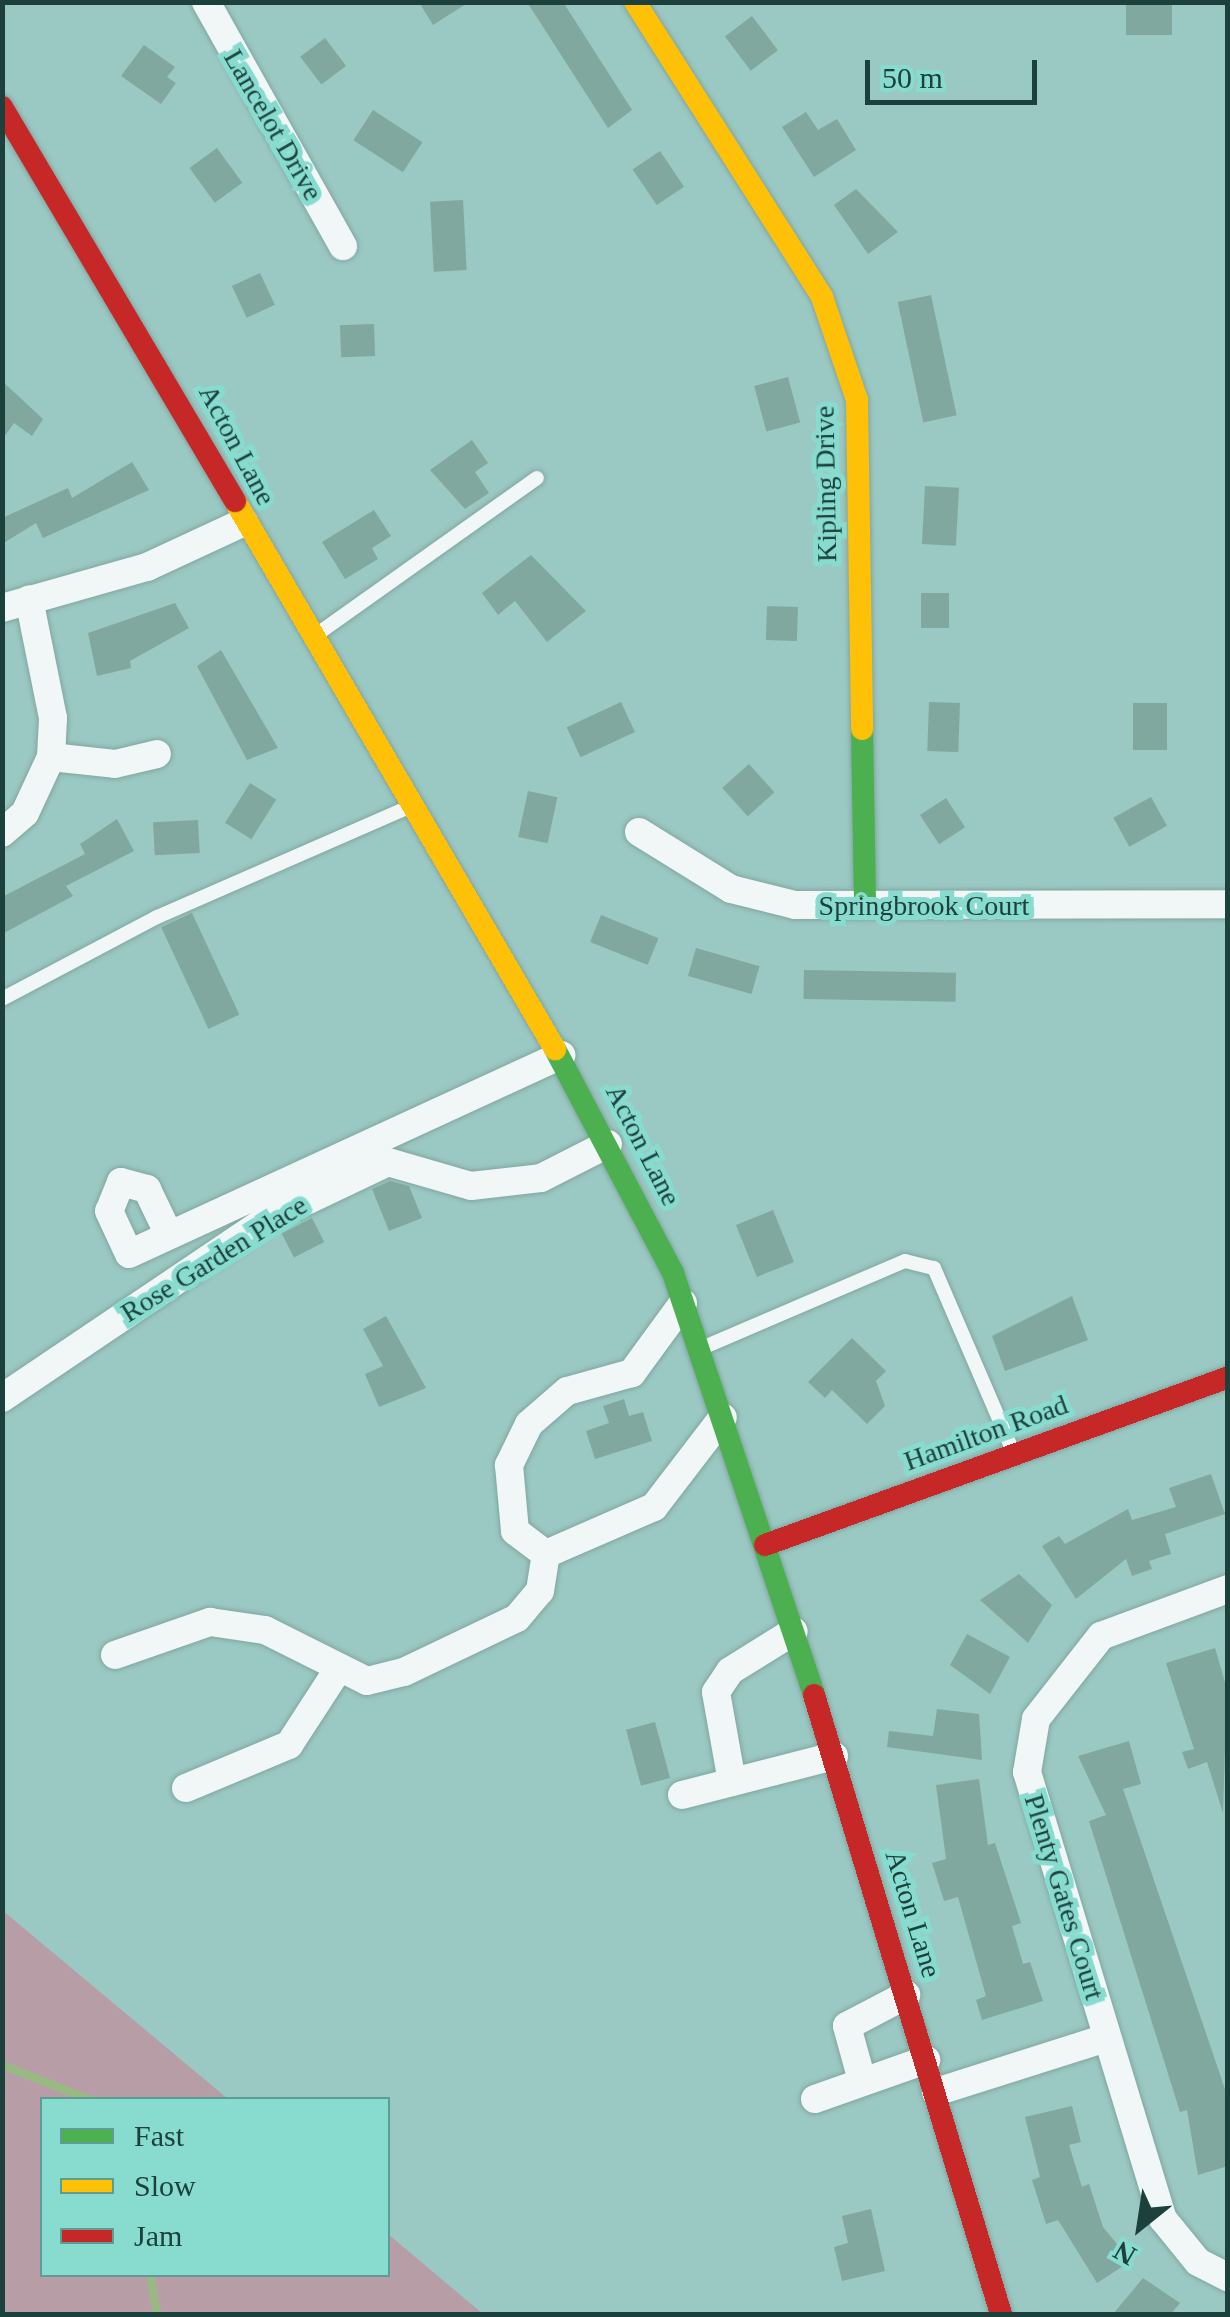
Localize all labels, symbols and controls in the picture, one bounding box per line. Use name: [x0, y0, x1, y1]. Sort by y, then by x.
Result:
scale bar: [870, 40, 1042, 102]
street label: Lancelot Drive: [216, 44, 330, 206]
text: 50 m: [882, 61, 943, 94]
street label: Acton Lane: [191, 379, 283, 511]
street label: Kipling Drive: [808, 406, 844, 562]
street label: Springbrook Court: [819, 889, 1029, 923]
street label: Acton Lane: [598, 1079, 688, 1211]
street label: Rose Garden Place: [115, 1188, 313, 1330]
street label: Hamilton Road: [900, 1388, 1072, 1478]
street label: Plenty Gates Court: [1017, 1790, 1111, 2004]
street label: Acton Lane: [878, 1846, 948, 1982]
legend: [40, 2097, 390, 2277]
text: Fast: [134, 2119, 184, 2152]
text: Slow: [134, 2169, 196, 2202]
north arrow: [1090, 2177, 1190, 2277]
text: Jam: [134, 2219, 182, 2252]
text: N: [1108, 2235, 1141, 2272]

